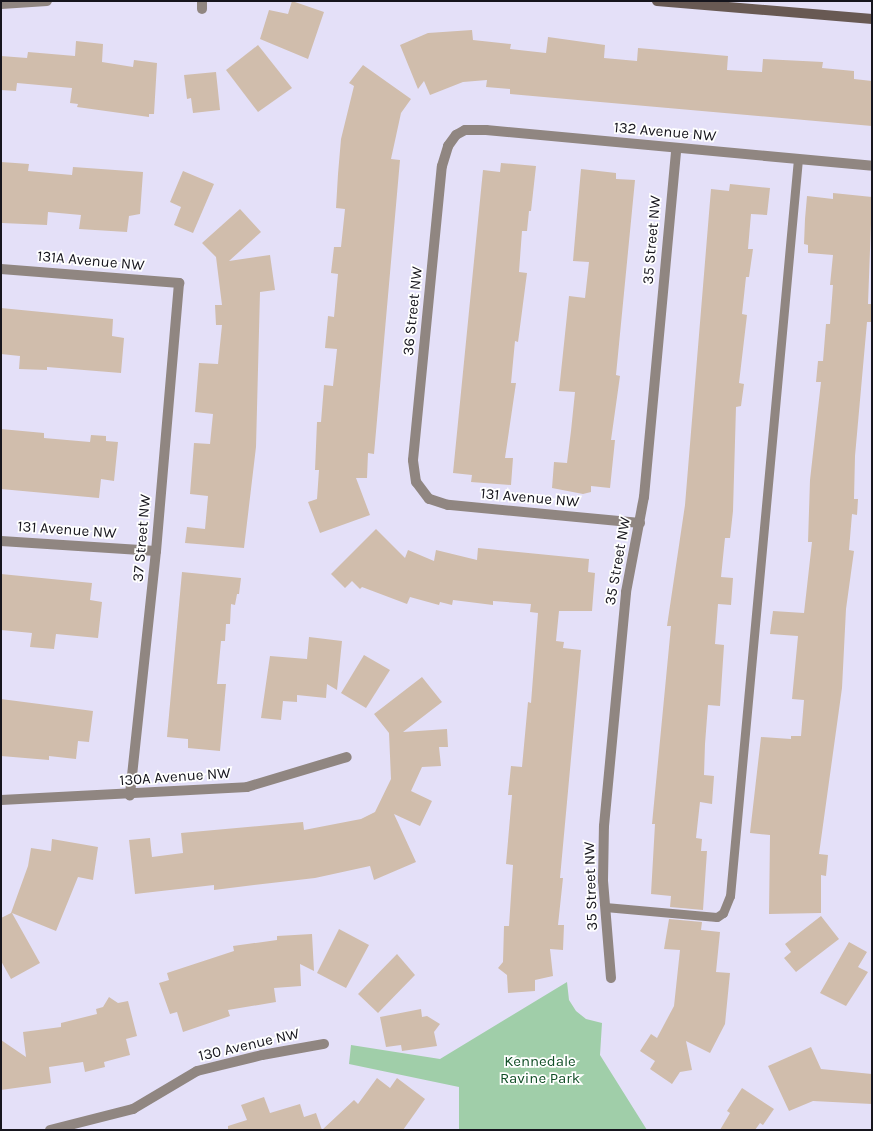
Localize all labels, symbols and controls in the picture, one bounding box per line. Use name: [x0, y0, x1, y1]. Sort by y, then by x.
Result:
street label: 132 Avenue NW: [613, 119, 717, 145]
street label: 35 Street NW: [639, 195, 665, 285]
street label: 131A Avenue NW: [37, 247, 145, 275]
street label: 36 Street NW: [399, 266, 427, 356]
street label: 131 Avenue NW: [480, 485, 580, 511]
street label: 37 Street NW: [129, 493, 155, 583]
street label: 35 Street NW: [601, 515, 635, 607]
street label: 131 Avenue NW: [17, 518, 117, 542]
street label: 130A Avenue NW: [119, 764, 231, 790]
street label: 35 Street NW: [580, 841, 602, 931]
street label: 130 Avenue NW: [197, 1025, 301, 1065]
park label: Kennedale Ravine Park: [500, 1052, 580, 1087]

